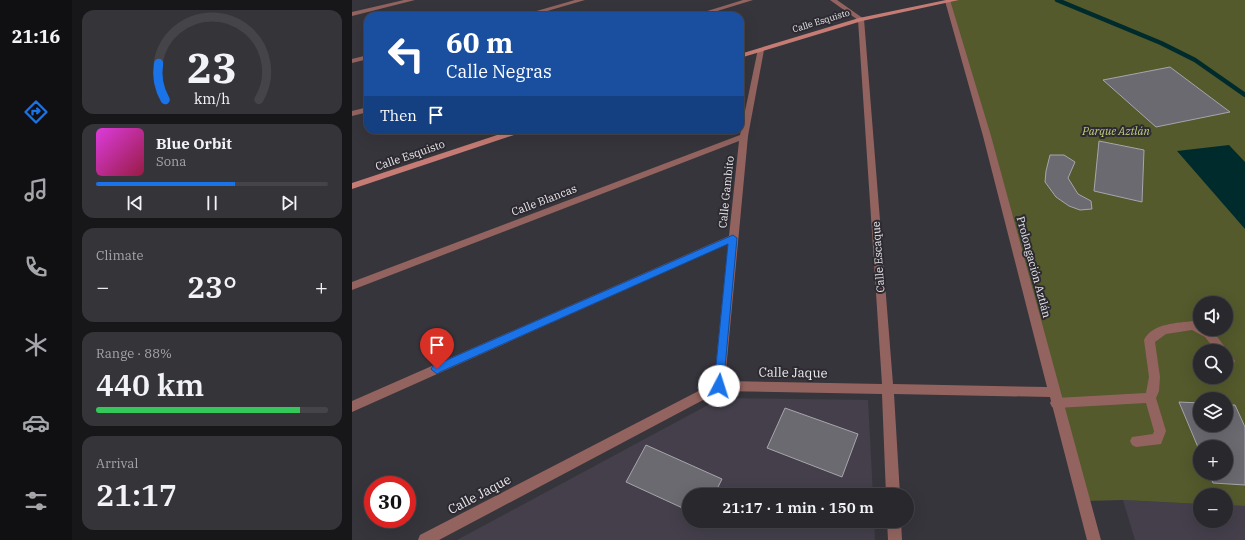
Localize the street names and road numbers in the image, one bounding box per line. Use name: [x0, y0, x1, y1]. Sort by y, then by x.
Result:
street label: Calle Esquisto: [791, 7, 851, 34]
street label: Calle Esquisto: [373, 137, 447, 173]
street label: Calle Gambito: [715, 155, 737, 229]
street label: Calle Blancas: [509, 181, 579, 219]
street label: Prolongación Aztlán: [1014, 215, 1054, 319]
street label: Calle Escaque: [869, 221, 887, 293]
street label: Calle Jaque: [758, 363, 828, 382]
street label: Calle Jaque: [445, 471, 514, 518]

